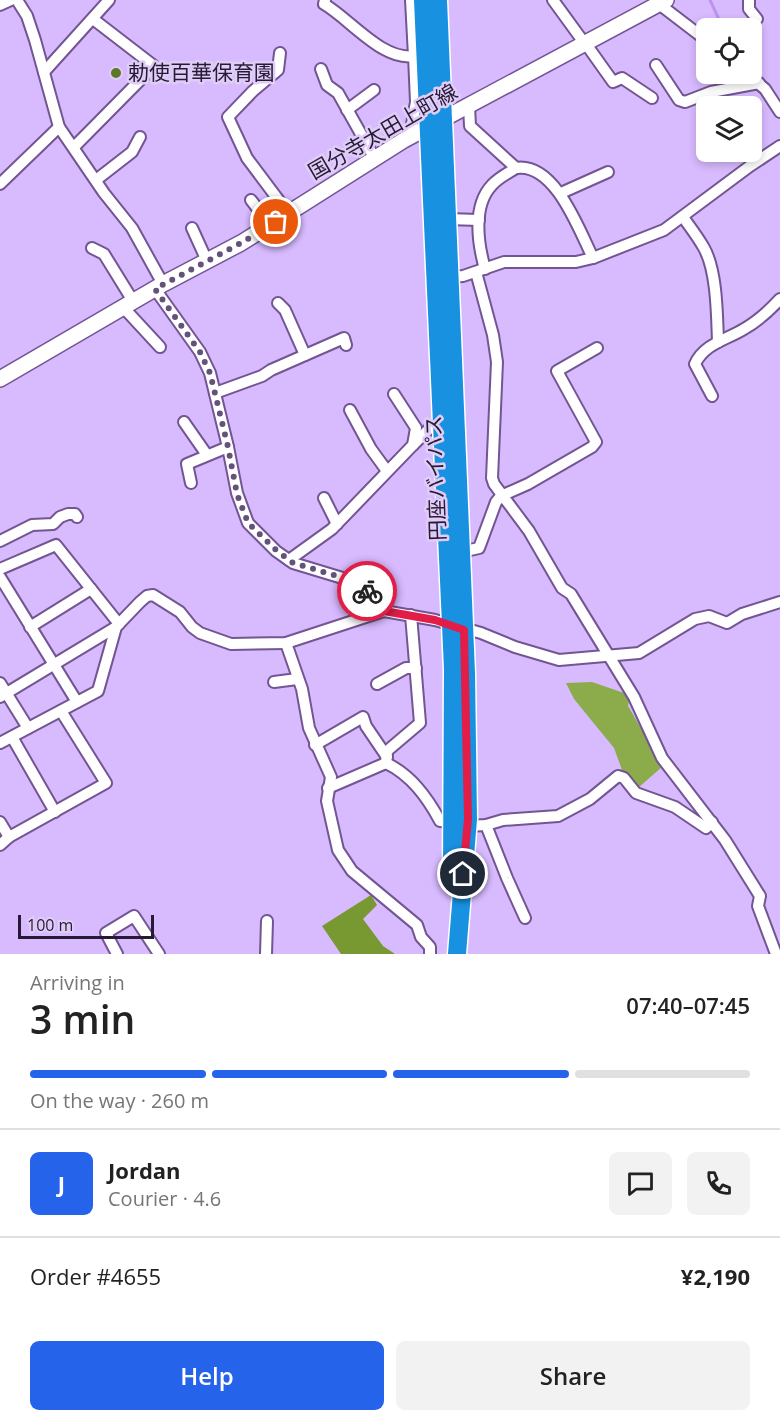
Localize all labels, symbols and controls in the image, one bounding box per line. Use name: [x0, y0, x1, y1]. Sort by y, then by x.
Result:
map controls: [696, 18, 762, 162]
button: locate: [696, 18, 762, 84]
place label: 勅使百華保育園: [128, 58, 275, 86]
marker: 勅使百華保育園: [109, 66, 123, 80]
street label: 国分寺太田上町線: [303, 77, 462, 185]
button: layers: [696, 96, 762, 162]
pin: [250, 196, 301, 247]
icon: bag: [259, 205, 292, 238]
street label: 円座バイパス: [419, 415, 451, 541]
courier: [337, 561, 397, 621]
icon: bike: [351, 575, 384, 608]
pin: [437, 848, 488, 899]
icon: home: [446, 857, 479, 890]
scale bar: [18, 912, 154, 940]
text: 100 m: [27, 914, 73, 936]
text: Arriving in: [30, 969, 125, 996]
text: 07:40–07:45: [626, 990, 750, 1020]
text: 3 min: [30, 992, 135, 1045]
text: On the way · 260 m: [30, 1087, 209, 1114]
button: chat: [609, 1152, 672, 1215]
button: phone: [687, 1152, 750, 1215]
text: Jordan: [108, 1155, 181, 1185]
text: J: [58, 1168, 65, 1198]
text: Courier · 4.6: [108, 1185, 221, 1212]
text: Order #4655: [30, 1261, 161, 1291]
text: ¥2,190: [681, 1261, 750, 1291]
button: Help: [30, 1341, 384, 1410]
button: Share: [396, 1341, 750, 1410]

